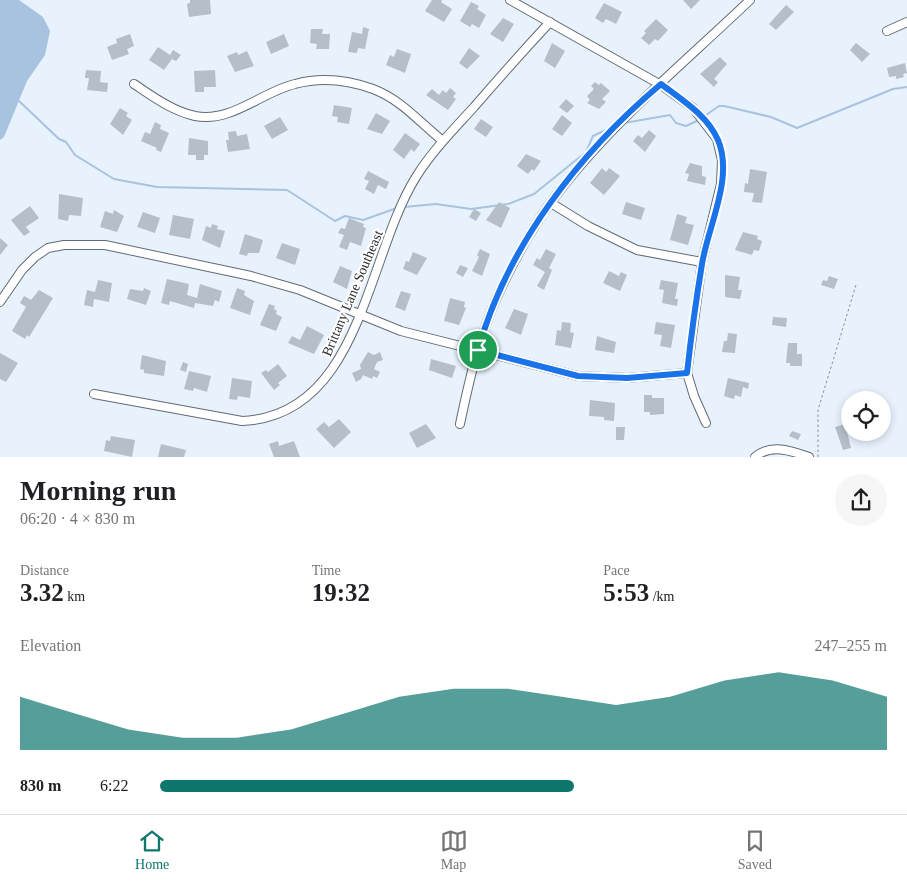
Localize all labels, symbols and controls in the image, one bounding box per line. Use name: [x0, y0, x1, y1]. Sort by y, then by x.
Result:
street label: Brittany Lane Southeast: [319, 228, 386, 358]
pin: [457, 329, 499, 371]
icon: arrive: [464, 336, 492, 364]
map controls: [841, 391, 891, 441]
button: locate: [841, 391, 891, 441]
button: share: [835, 474, 887, 526]
text: Morning run: [20, 475, 176, 506]
text: 06:20 · 4 × 830 m: [20, 510, 135, 527]
text: Distance: [20, 563, 69, 578]
text: Time: [312, 563, 341, 578]
text: Pace: [603, 563, 630, 578]
text: 3.32: [20, 579, 64, 606]
text: 19:32: [312, 579, 370, 606]
text: 5:53: [603, 579, 649, 606]
text: km: [64, 589, 85, 604]
text: /km: [649, 589, 674, 604]
text: Elevation: [20, 637, 81, 654]
text: 247–255 m: [815, 637, 887, 654]
text: 830 m: [20, 777, 61, 794]
text: 6:22: [100, 777, 128, 794]
tab: Home: [135, 827, 169, 873]
tab: Map: [440, 827, 468, 873]
tab: Saved: [738, 827, 772, 873]

